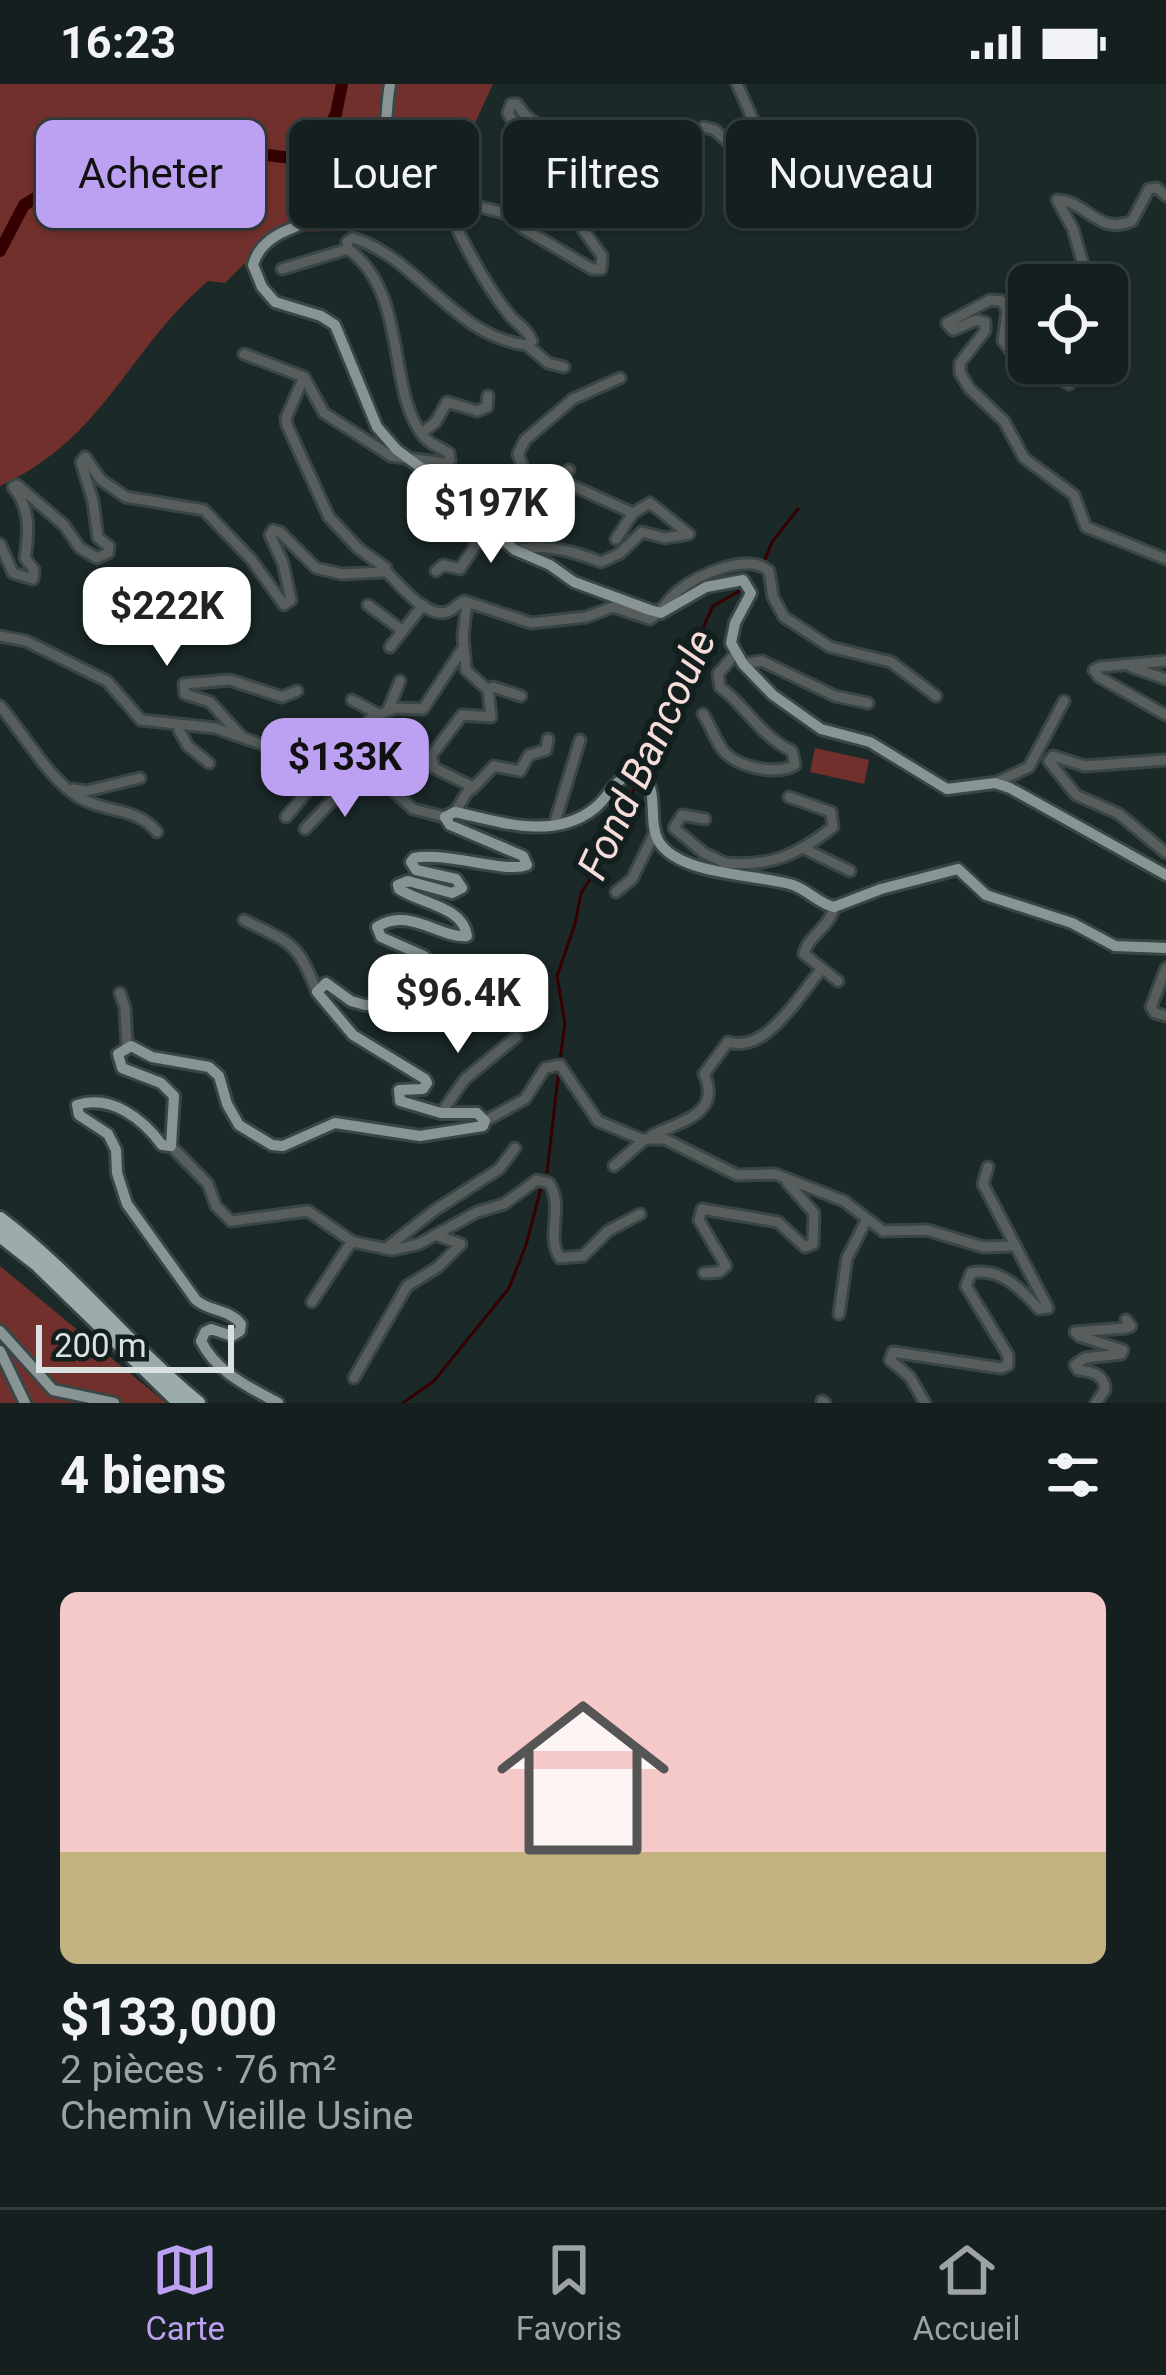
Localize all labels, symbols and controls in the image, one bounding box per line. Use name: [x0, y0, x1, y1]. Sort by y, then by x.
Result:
text: 16:23: [60, 16, 176, 69]
chip: Acheter: [36, 120, 265, 228]
chip: Louer: [289, 120, 479, 228]
chip: Filtres: [503, 120, 702, 228]
chip: Nouveau: [726, 120, 976, 228]
map controls: [1008, 264, 1128, 384]
button: locate: [1008, 264, 1128, 384]
pin: $197K: [407, 464, 575, 566]
text: $197K: [434, 480, 548, 526]
pin: $222K: [83, 567, 251, 669]
text: $222K: [110, 583, 224, 629]
water label: Fond Bancoule: [567, 622, 726, 887]
pin: $133K: [261, 718, 429, 820]
text: $133K: [288, 734, 402, 780]
pin: $96.4K: [360, 954, 556, 1056]
text: $96.4K: [395, 970, 521, 1016]
scale bar: [36, 1319, 234, 1372]
text: 200 m: [54, 1326, 147, 1365]
icon: filters: [1040, 1442, 1106, 1508]
text: 4 biens: [60, 1446, 226, 1505]
icon: home: [475, 1670, 691, 1886]
text: $133,000: [60, 1988, 277, 2047]
text: 2 pièces · 76 m²: [60, 2047, 336, 2093]
text: Chemin Vieille Usine: [60, 2093, 413, 2139]
tab: Carte: [145, 2237, 225, 2348]
tab: Favoris: [516, 2237, 622, 2348]
tab: Accueil: [913, 2237, 1021, 2348]

